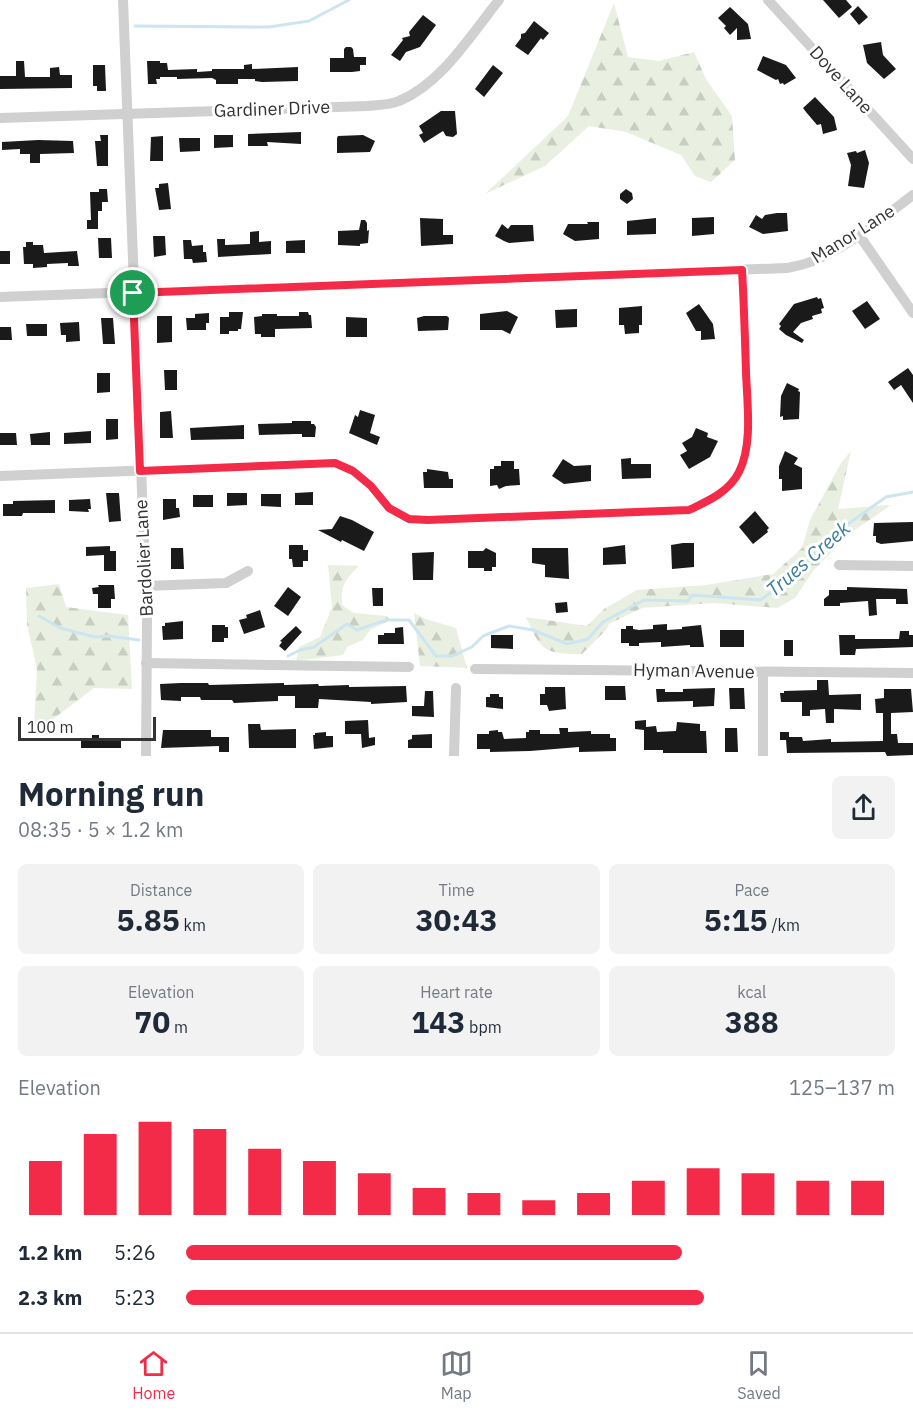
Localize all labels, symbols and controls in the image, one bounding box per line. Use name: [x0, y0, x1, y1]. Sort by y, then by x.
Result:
street label: Dove Lane: [805, 41, 878, 119]
street label: Gardiner Drive: [213, 95, 331, 122]
street label: Manor Lane: [807, 199, 899, 268]
pin: [107, 267, 158, 318]
icon: arrive: [116, 276, 149, 309]
street label: Bardolier Lane: [129, 499, 158, 617]
water label: Trues Creek: [760, 514, 856, 603]
street label: Hyman Avenue: [633, 658, 755, 683]
scale bar: [18, 714, 156, 742]
text: 100 m: [27, 717, 74, 737]
text: Morning run: [18, 772, 204, 815]
button: share: [832, 776, 895, 839]
text: 08:35 · 5 × 1.2 km: [18, 816, 183, 843]
text: Distance: [130, 880, 192, 900]
text: Time: [439, 880, 474, 900]
text: Pace: [734, 880, 769, 900]
text: 5.85: [116, 900, 180, 939]
text: 30:43: [416, 900, 497, 939]
text: 5:15: [704, 900, 768, 939]
text: km: [180, 915, 206, 935]
text: /km: [768, 915, 800, 935]
text: Elevation: [128, 982, 194, 1002]
text: Heart rate: [420, 982, 493, 1002]
text: kcal: [737, 982, 766, 1002]
text: 70: [134, 1002, 170, 1041]
text: 143: [411, 1002, 465, 1041]
text: 388: [725, 1002, 779, 1041]
text: m: [170, 1017, 188, 1037]
text: bpm: [465, 1017, 502, 1037]
text: Elevation: [18, 1074, 101, 1101]
text: 125–137 m: [789, 1074, 895, 1101]
text: 1.2 km: [18, 1239, 82, 1266]
text: 5:26: [114, 1239, 156, 1266]
text: 2.3 km: [18, 1284, 82, 1311]
text: 5:23: [114, 1284, 156, 1311]
tab: Home: [132, 1347, 175, 1403]
tab: Map: [440, 1347, 473, 1403]
tab: Saved: [737, 1347, 781, 1403]

